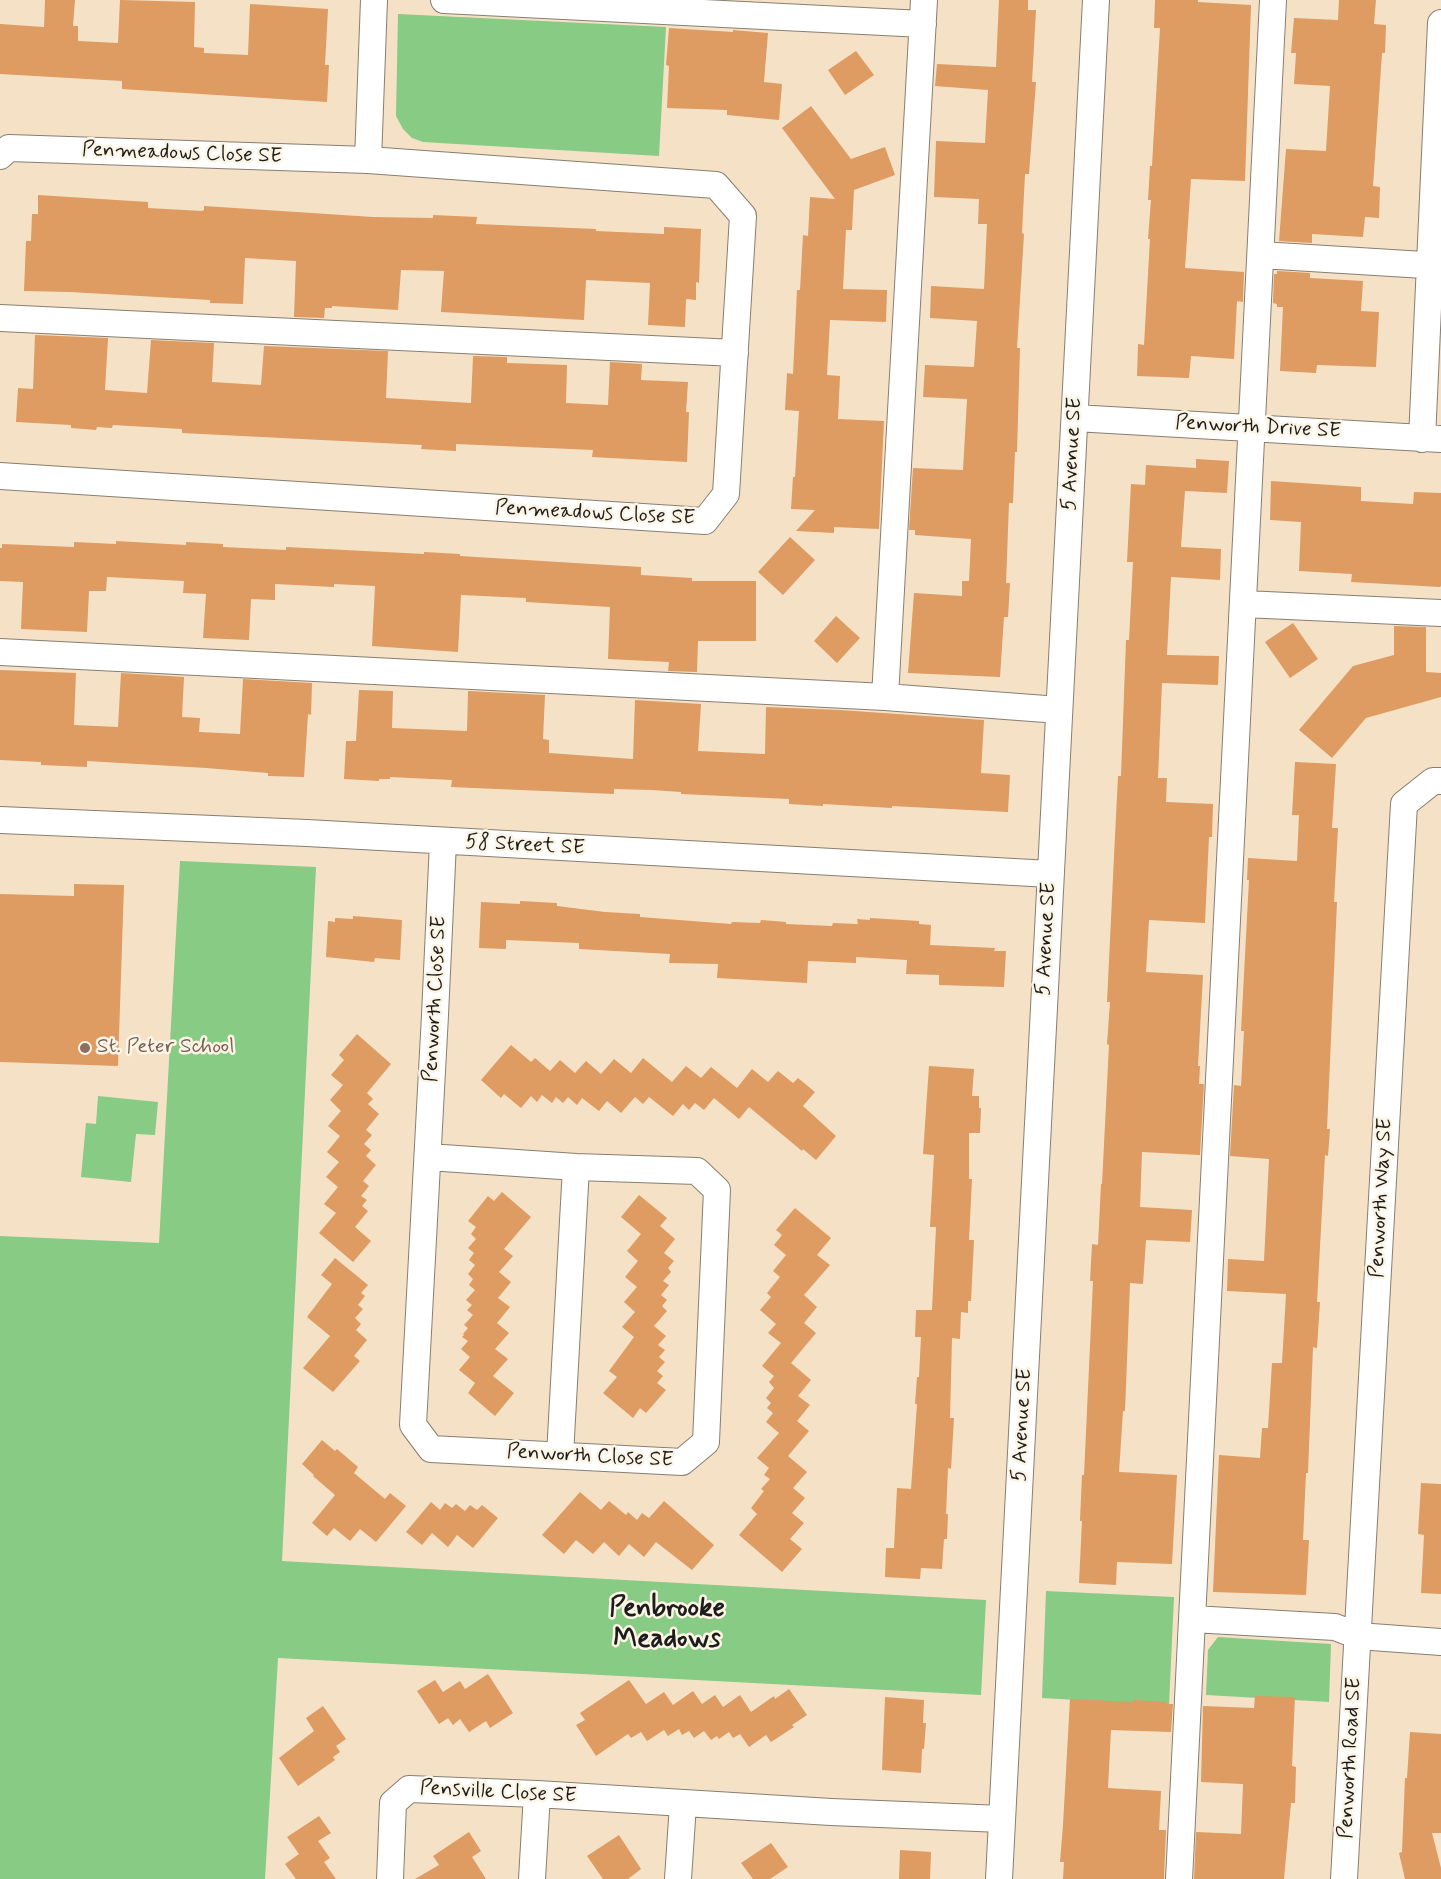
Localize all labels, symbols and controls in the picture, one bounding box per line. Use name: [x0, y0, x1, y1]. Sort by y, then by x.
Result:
street label: Penmeadows Close SE: [81, 138, 283, 170]
street label: 5 Avenue SE: [1057, 397, 1089, 511]
street label: Penworth Drive SE: [1174, 411, 1342, 445]
street label: Penmeadows Close SE: [494, 496, 696, 532]
street label: 58 Street SE: [465, 830, 585, 862]
street label: 5 Avenue SE: [1031, 882, 1063, 996]
street label: Penworth Close SE: [419, 915, 453, 1083]
place label: St. Peter School: [97, 1035, 234, 1061]
marker: St. Peter School: [78, 1041, 92, 1055]
street label: Penworth Way SE: [1365, 1117, 1399, 1279]
street label: 5 Avenue SE: [1007, 1368, 1039, 1482]
street label: Penworth Close SE: [506, 1440, 674, 1474]
district label: Penbrooke Meadows: [609, 1593, 725, 1656]
street label: Penworth Road SE: [1334, 1677, 1368, 1839]
street label: Pensville Close SE: [419, 1776, 577, 1810]

